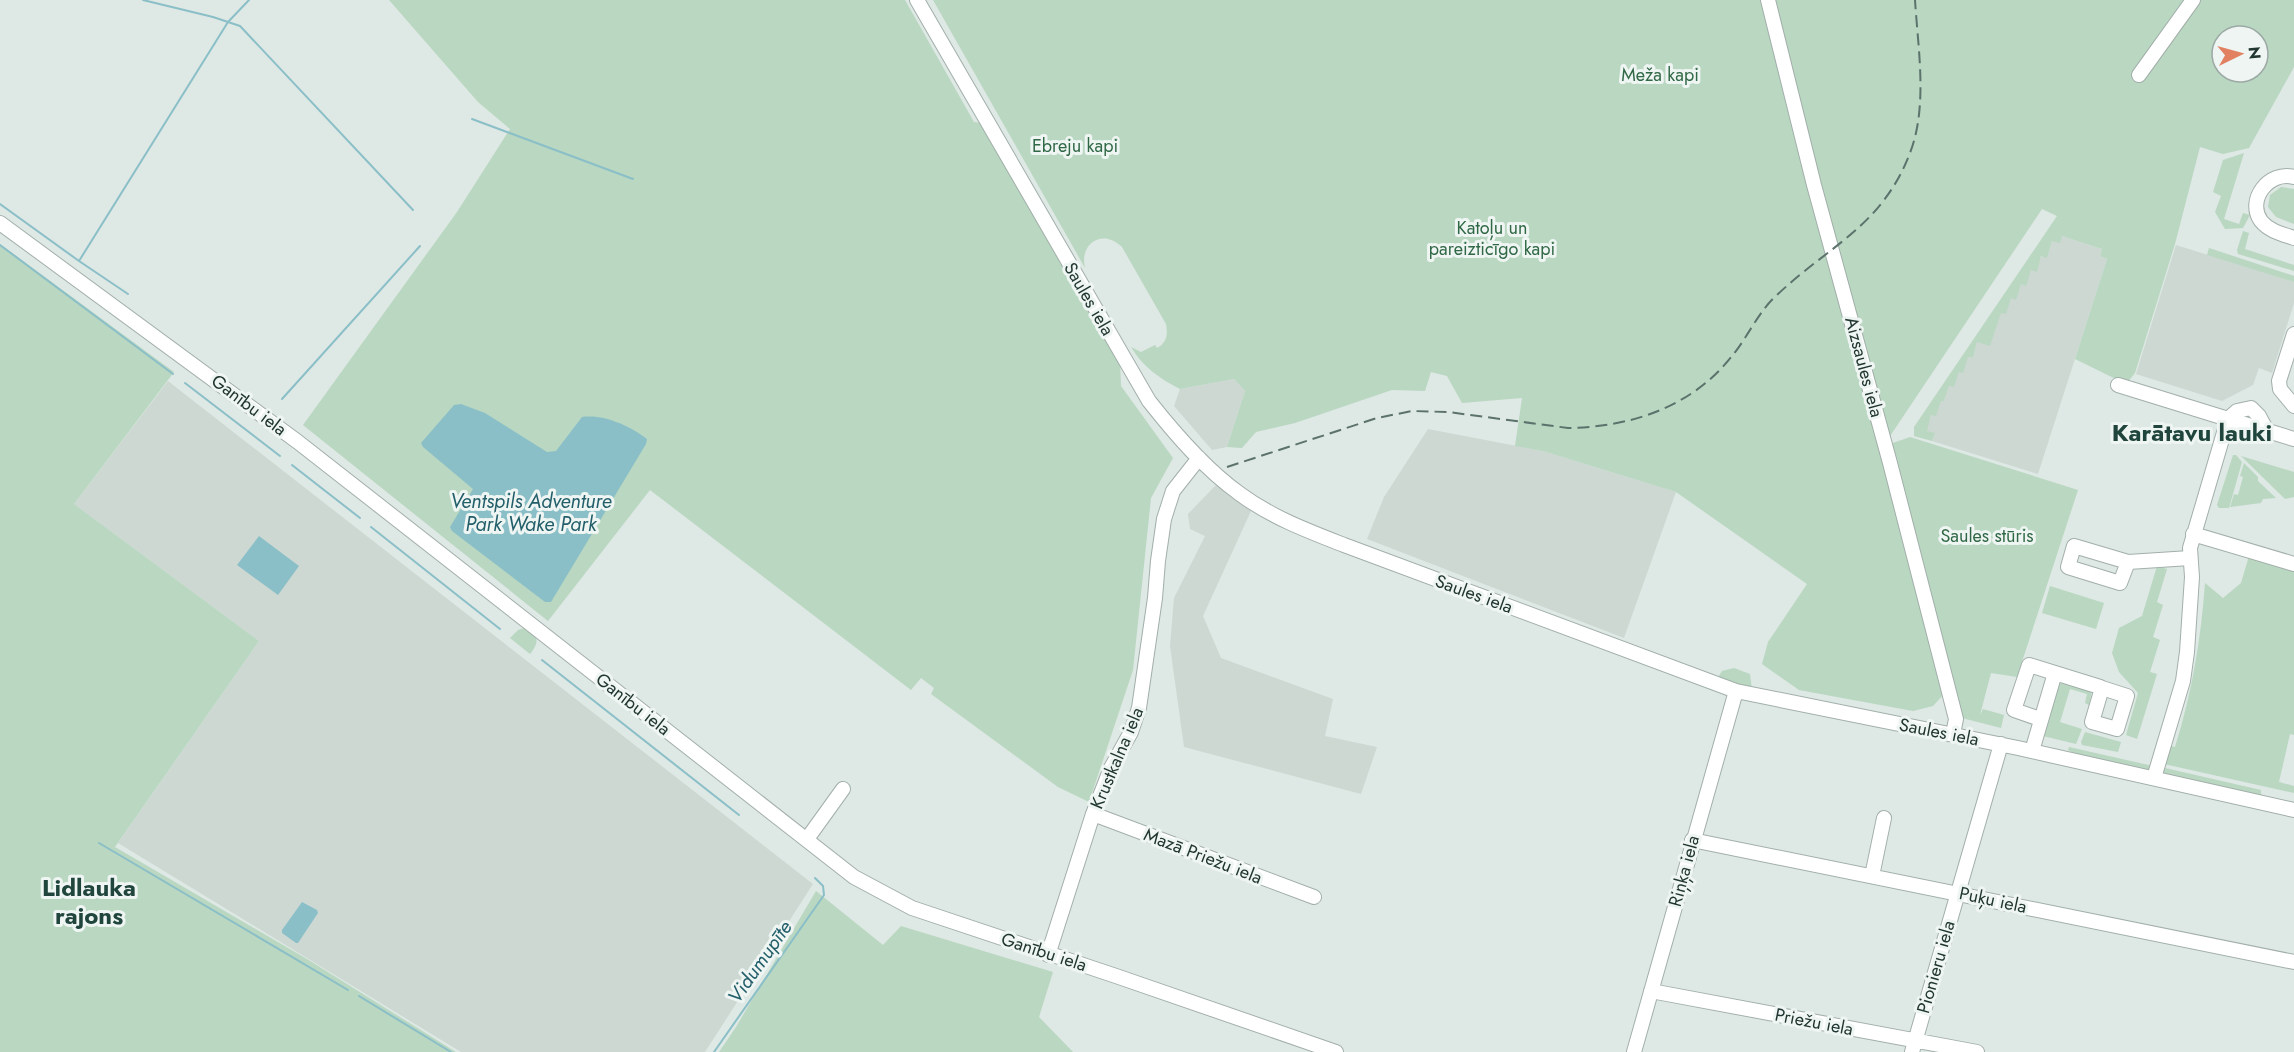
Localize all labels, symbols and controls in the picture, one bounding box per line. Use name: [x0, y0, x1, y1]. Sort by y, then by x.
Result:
north arrow: [2210, 24, 2270, 84]
text: N: [2242, 45, 2266, 60]
park label: Meža kapi: [1621, 62, 1699, 88]
park label: Ebreju kapi: [1032, 133, 1118, 159]
park label: Katoļu un pareizticīgo kapi: [1429, 215, 1555, 262]
street label: Saules iela: [1058, 258, 1120, 340]
street label: Aizsaules iela: [1838, 314, 1890, 420]
street label: Ganību iela: [206, 368, 292, 442]
district label: Karātavu lauki: [2112, 415, 2272, 450]
water label: Ventspils Adventure Park Wake Park: [450, 487, 612, 539]
park label: Saules stūris: [1940, 523, 2034, 549]
street label: Saules iela: [1432, 568, 1516, 620]
street label: Ganību iela: [590, 666, 676, 742]
street label: Krustkalna iela: [1084, 703, 1150, 813]
street label: Saules iela: [1897, 712, 1981, 752]
street label: Mazā Priežu iela: [1140, 821, 1266, 891]
street label: Riņķa iela: [1662, 832, 1706, 910]
district label: Lidlauka rajons: [42, 870, 136, 933]
street label: Puķu iela: [1957, 880, 2029, 920]
water label: Vidumupīte: [721, 915, 799, 1009]
street label: Pionieru iela: [1910, 917, 1962, 1017]
street label: Ganību iela: [998, 926, 1090, 978]
street label: Priežu iela: [1773, 1002, 1855, 1042]

